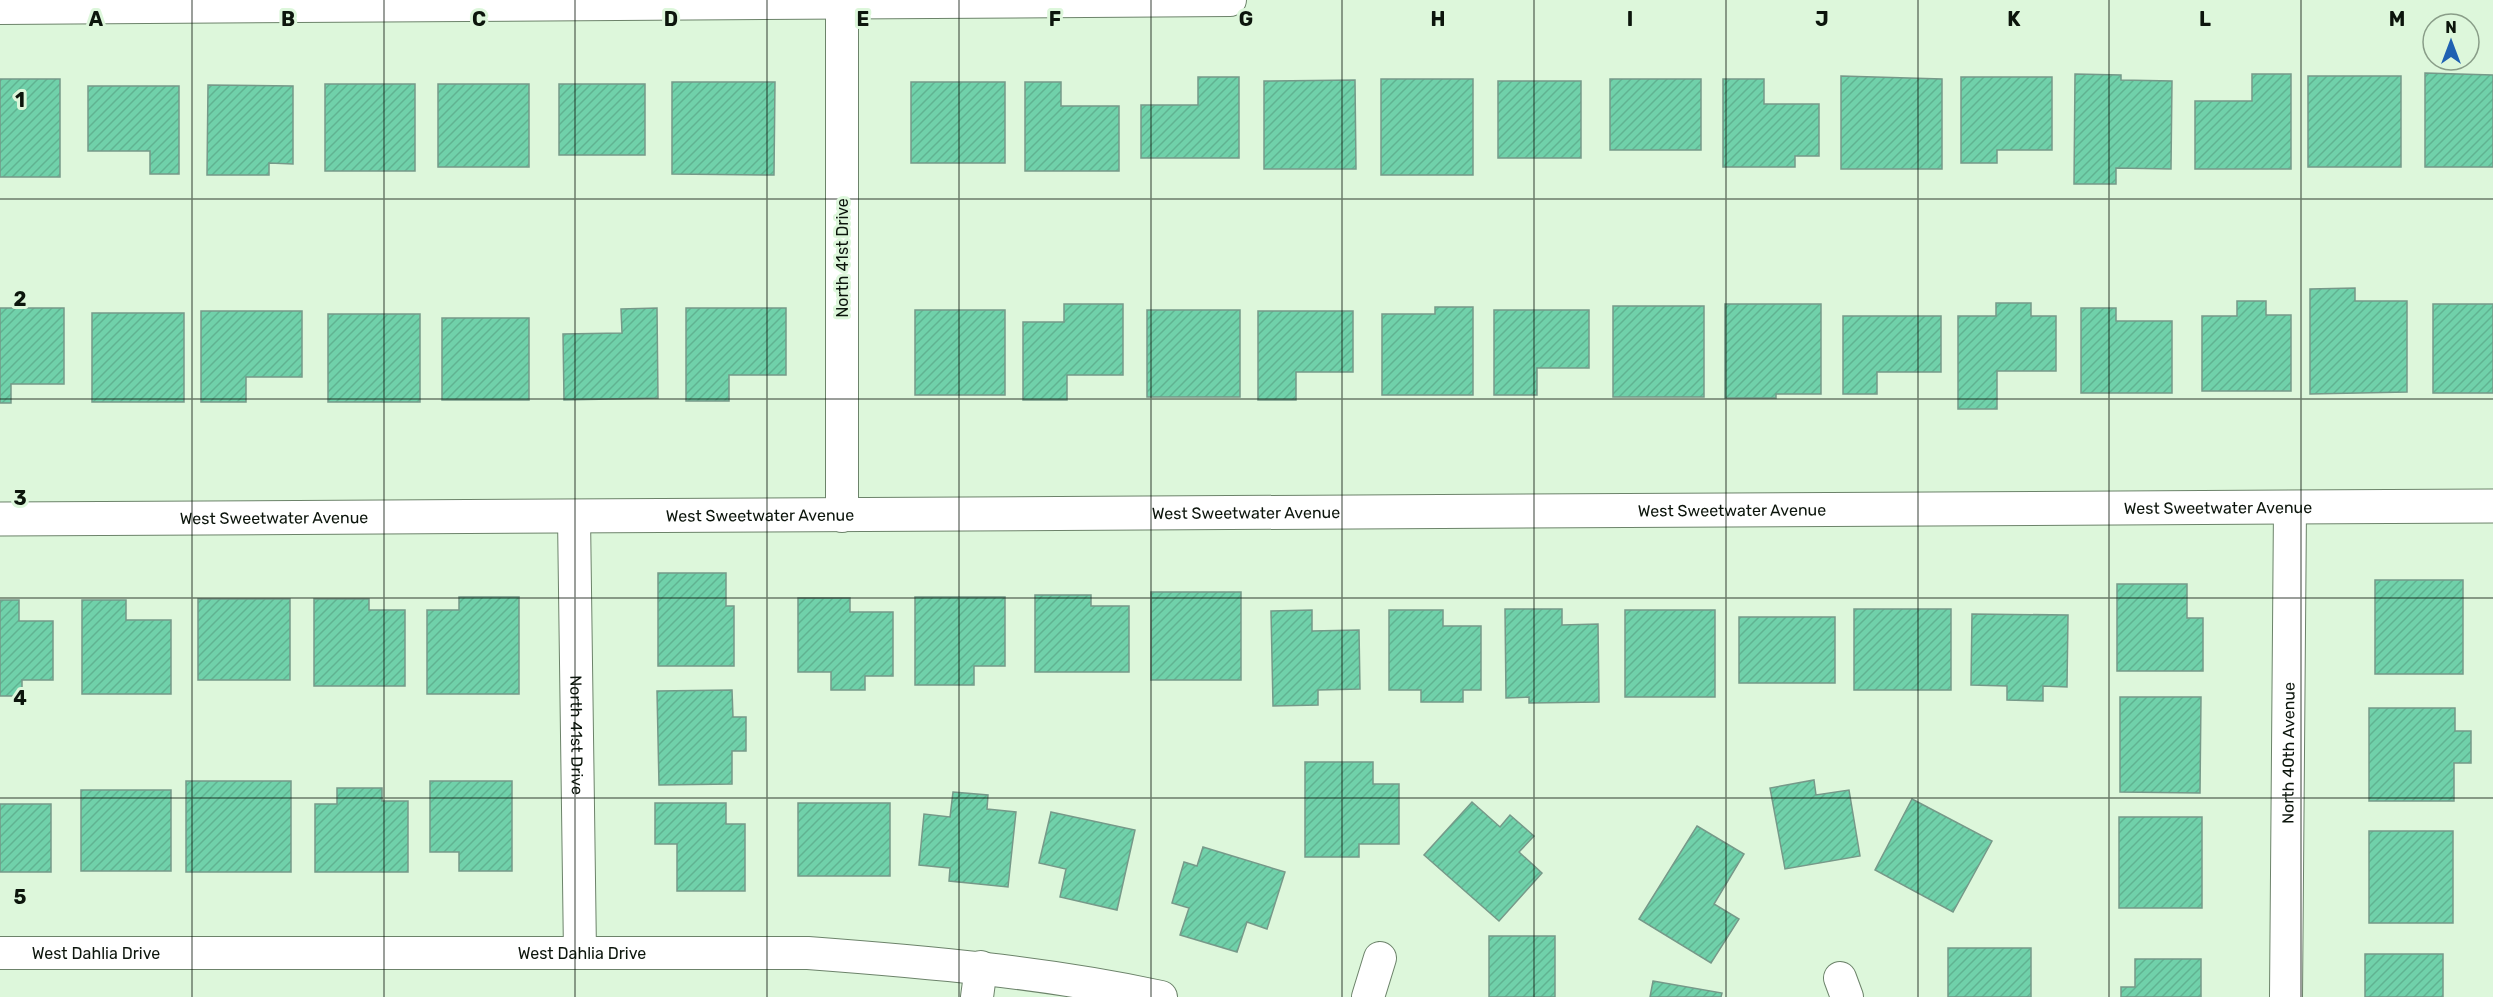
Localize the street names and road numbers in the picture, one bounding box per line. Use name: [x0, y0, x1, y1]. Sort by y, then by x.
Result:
street label: North 41st Drive: [833, 198, 852, 318]
street label: West Sweetwater Avenue: [2124, 498, 2312, 518]
street label: West Sweetwater Avenue: [1638, 500, 1826, 520]
street label: West Sweetwater Avenue: [1152, 503, 1340, 523]
street label: West Sweetwater Avenue: [666, 506, 854, 526]
street label: West Sweetwater Avenue: [180, 508, 368, 528]
street label: North 41st Drive: [566, 675, 587, 795]
street label: North 40th Avenue: [2278, 682, 2299, 824]
street label: West Dahlia Drive: [32, 944, 160, 963]
street label: West Dahlia Drive: [518, 944, 646, 963]

